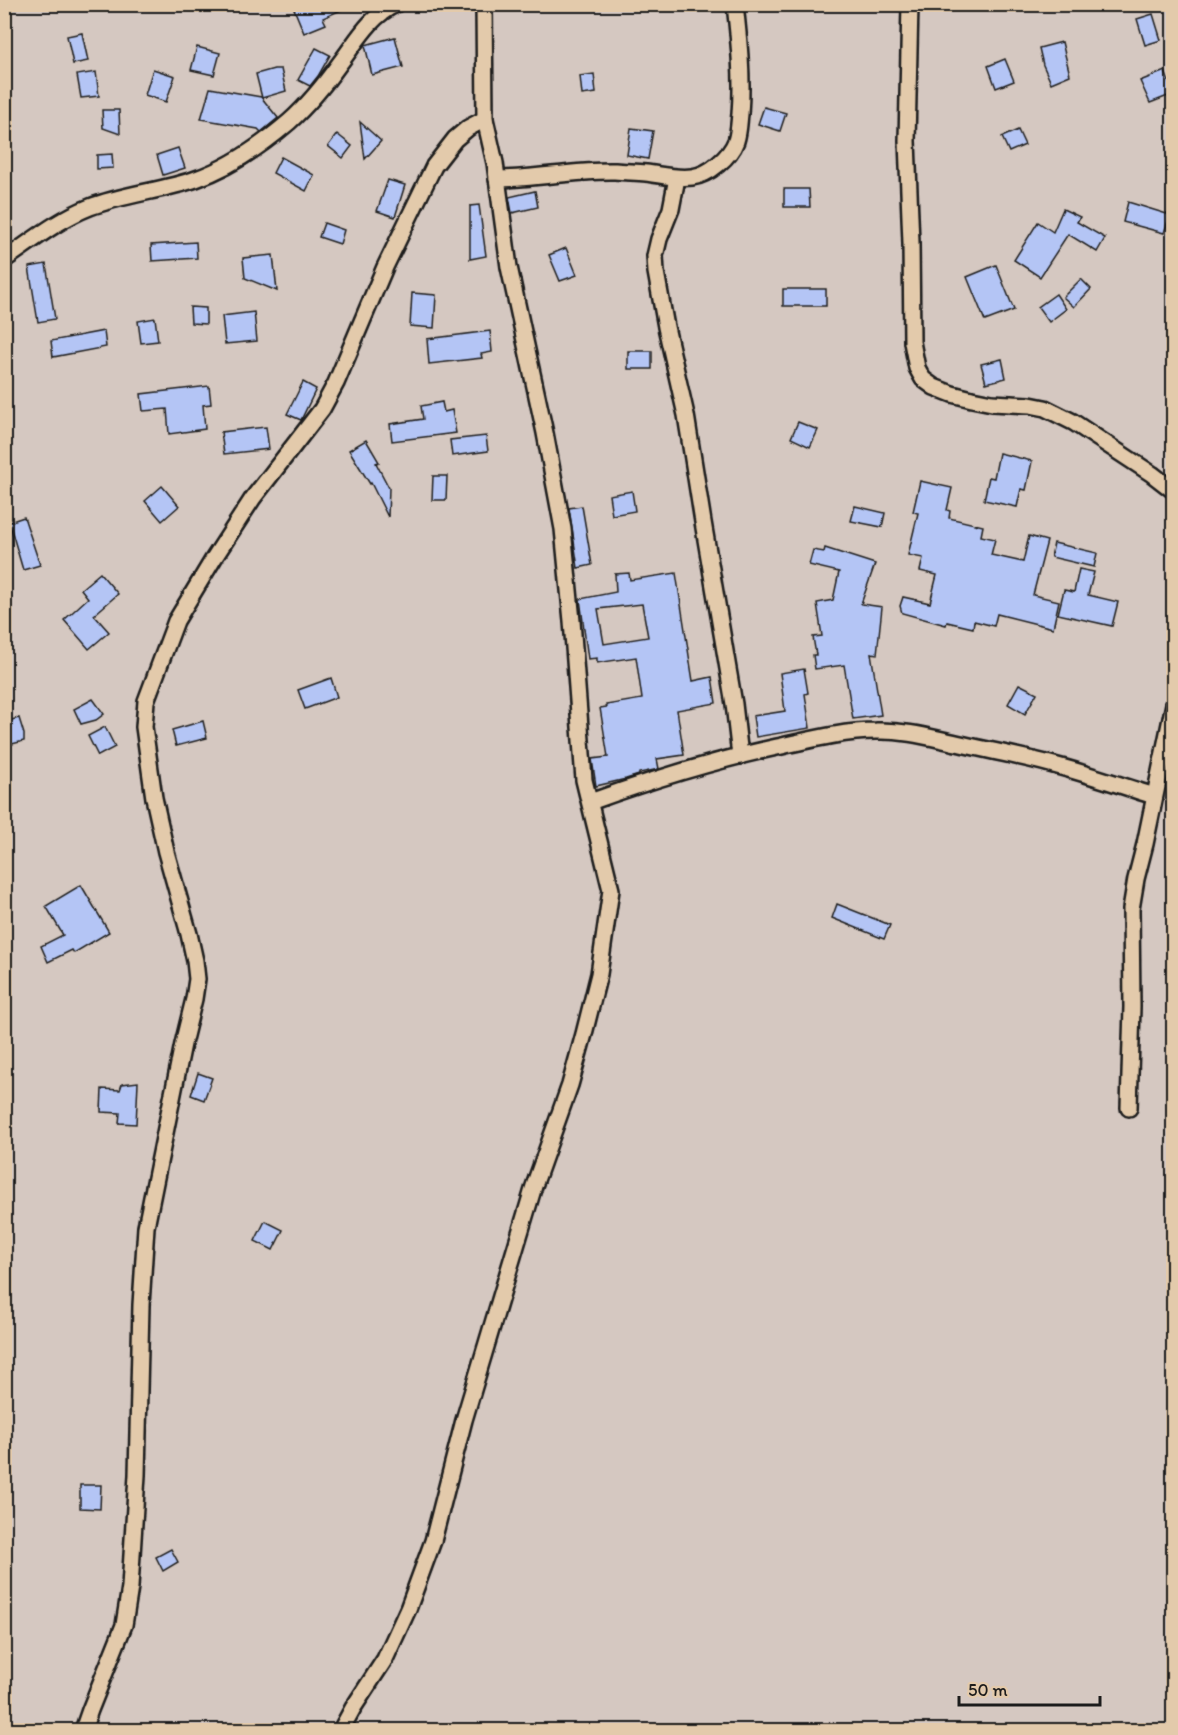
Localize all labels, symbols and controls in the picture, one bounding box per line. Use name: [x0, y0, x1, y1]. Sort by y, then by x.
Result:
scale bar: [959, 1669, 1100, 1707]
text: 50 m: [968, 1679, 1008, 1701]

